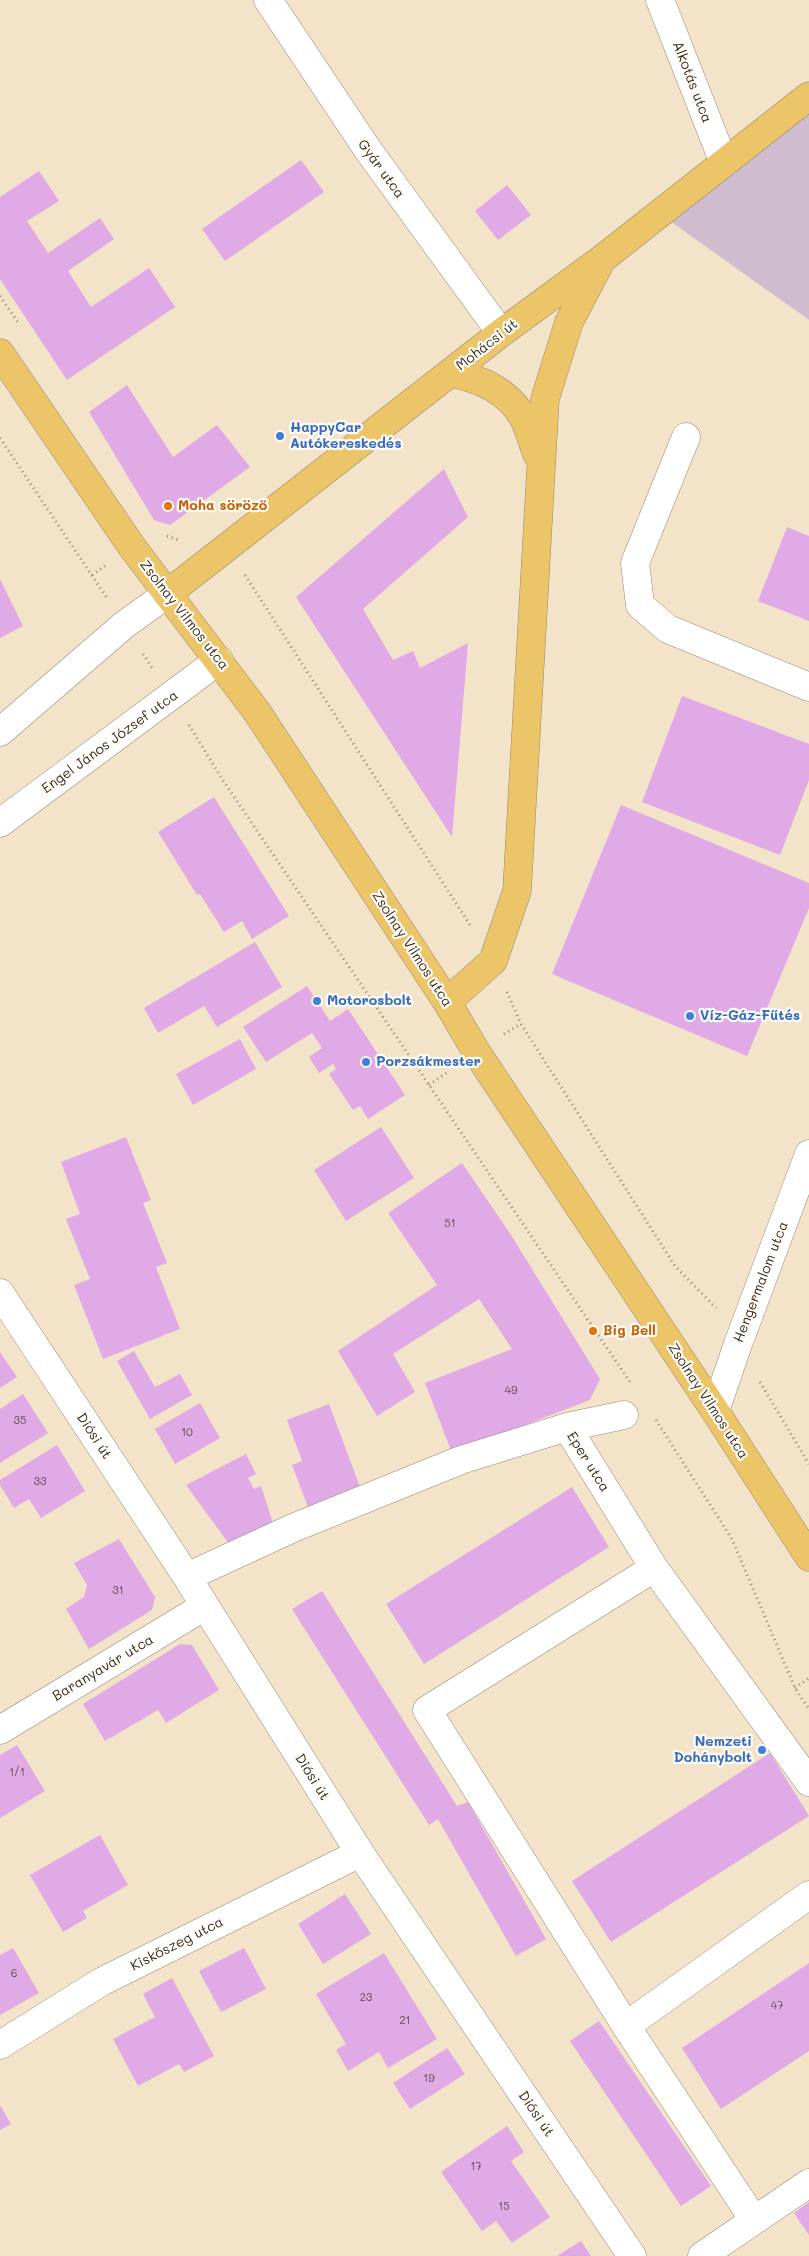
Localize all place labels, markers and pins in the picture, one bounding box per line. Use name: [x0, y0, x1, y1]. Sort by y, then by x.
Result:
place label: HappyCar Autókereskedés: [290, 420, 402, 452]
marker: HappyCar Autókereskedés: [274, 430, 286, 442]
place label: Moha söröző: [178, 498, 267, 514]
marker: Moha söröző: [162, 500, 174, 512]
place label: Motorosbolt: [327, 993, 412, 1009]
marker: Motorosbolt: [311, 995, 323, 1007]
place label: Víz-Gáz-Fűtés: [700, 1008, 800, 1024]
marker: Víz-Gáz-Fűtés: [684, 1010, 696, 1022]
place label: Porzsákmester: [376, 1054, 481, 1070]
marker: Porzsákmester: [360, 1056, 372, 1068]
place label: Big Bell: [603, 1323, 656, 1339]
marker: Big Bell: [587, 1325, 599, 1337]
place label: Nemzeti Dohánybolt: [674, 1734, 752, 1766]
marker: Nemzeti Dohánybolt: [756, 1744, 768, 1756]

